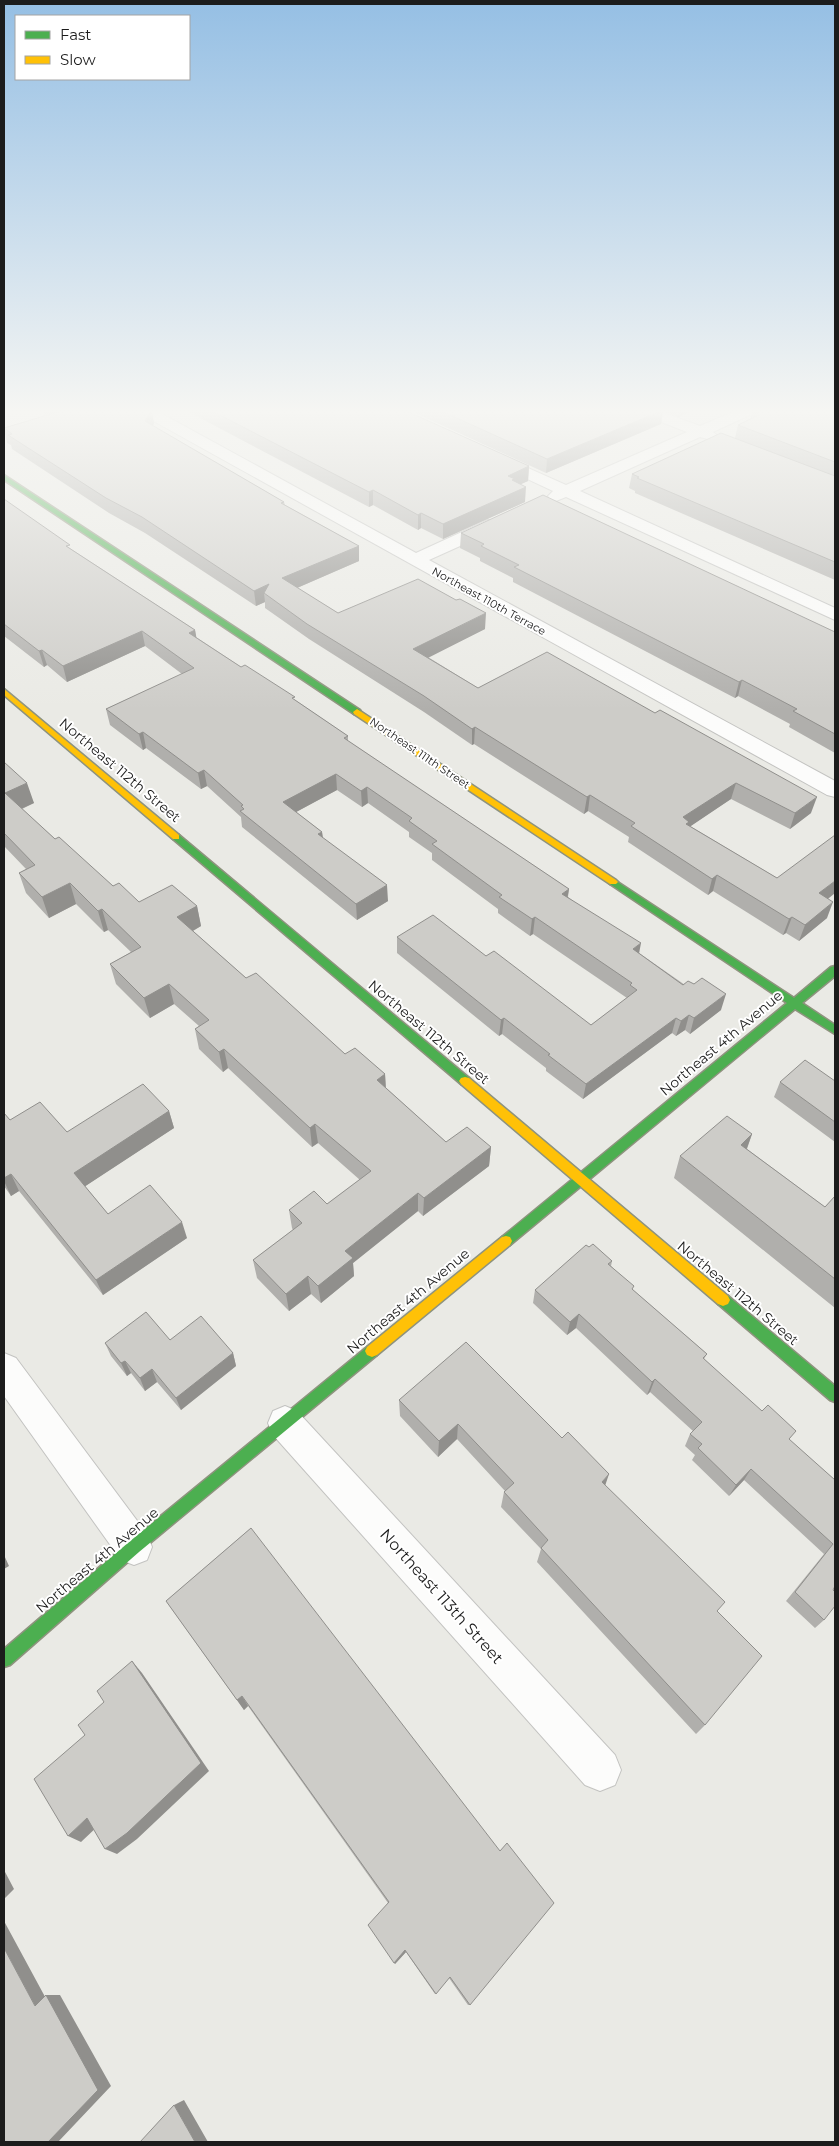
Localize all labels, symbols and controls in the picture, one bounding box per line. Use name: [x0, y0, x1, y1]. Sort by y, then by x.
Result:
legend: [15, 15, 190, 80]
text: Fast: [60, 25, 91, 44]
text: Slow: [60, 50, 96, 69]
street label: Northeast 110th Terrace: [430, 564, 549, 638]
street label: Northeast 112th Street: [56, 714, 185, 826]
street label: Northeast 111th Street: [367, 714, 473, 792]
street label: Northeast 112th Street: [365, 976, 494, 1088]
street label: Northeast 4th Avenue: [656, 986, 786, 1100]
street label: Northeast 112th Street: [674, 1237, 803, 1349]
street label: Northeast 4th Avenue: [343, 1244, 473, 1358]
street label: Northeast 4th Avenue: [32, 1503, 162, 1617]
street label: Northeast 113th Street: [376, 1525, 508, 1668]

